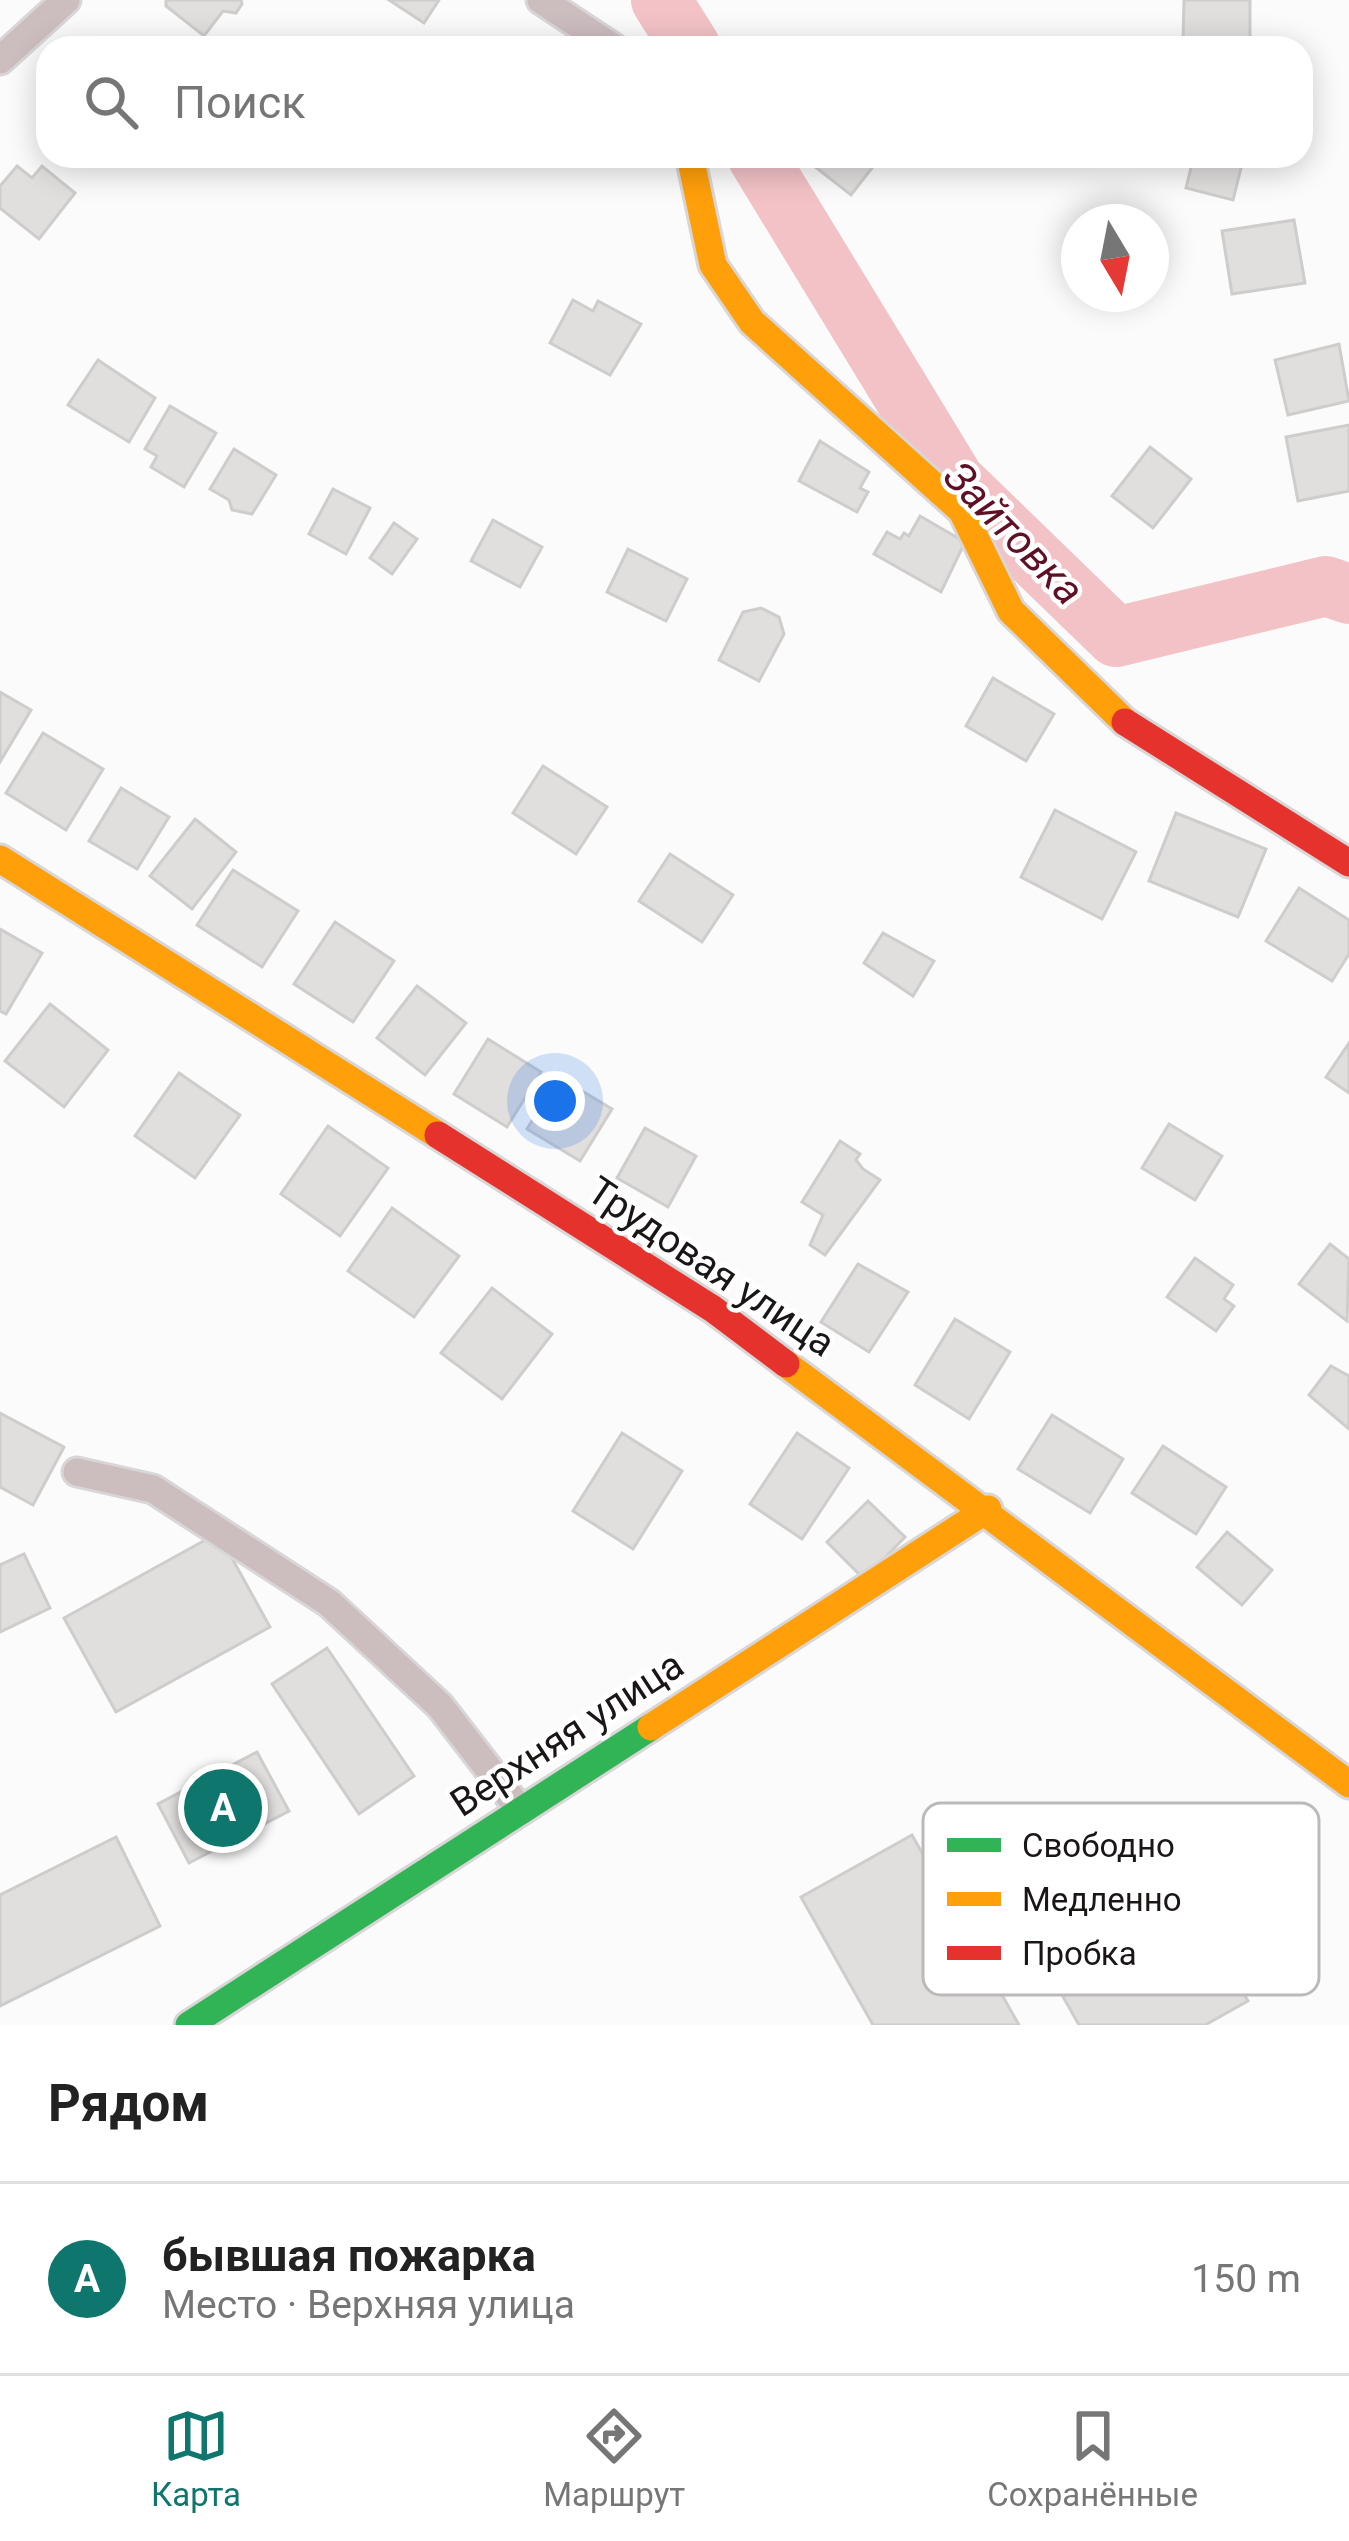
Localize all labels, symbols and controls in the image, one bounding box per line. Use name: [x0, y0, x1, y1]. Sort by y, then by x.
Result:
search box: [36, 36, 1313, 168]
icon: search: [78, 69, 144, 135]
text: Поиск: [174, 76, 306, 129]
north arrow: [1061, 204, 1169, 312]
water label: Зайтовка: [934, 451, 1094, 615]
your location: [525, 1071, 585, 1131]
street label: Трудовая улица: [579, 1167, 843, 1367]
street label: Верхняя улица: [442, 1642, 692, 1826]
pin: A: [184, 1763, 262, 1853]
legend: [923, 1803, 1319, 1995]
text: Свободно: [1022, 1826, 1175, 1865]
text: Медленно: [1022, 1880, 1182, 1919]
text: Пробка: [1022, 1934, 1137, 1973]
text: Рядом: [48, 2074, 209, 2133]
text: бывшая пожарка: [162, 2229, 536, 2282]
text: A: [74, 2256, 100, 2302]
text: 150 m: [1191, 2256, 1301, 2302]
text: Место · Верхняя улица: [162, 2282, 575, 2328]
tab: Карта: [151, 2403, 241, 2514]
tab: Маршрут: [543, 2403, 685, 2514]
tab: Сохранённые: [987, 2403, 1198, 2514]

